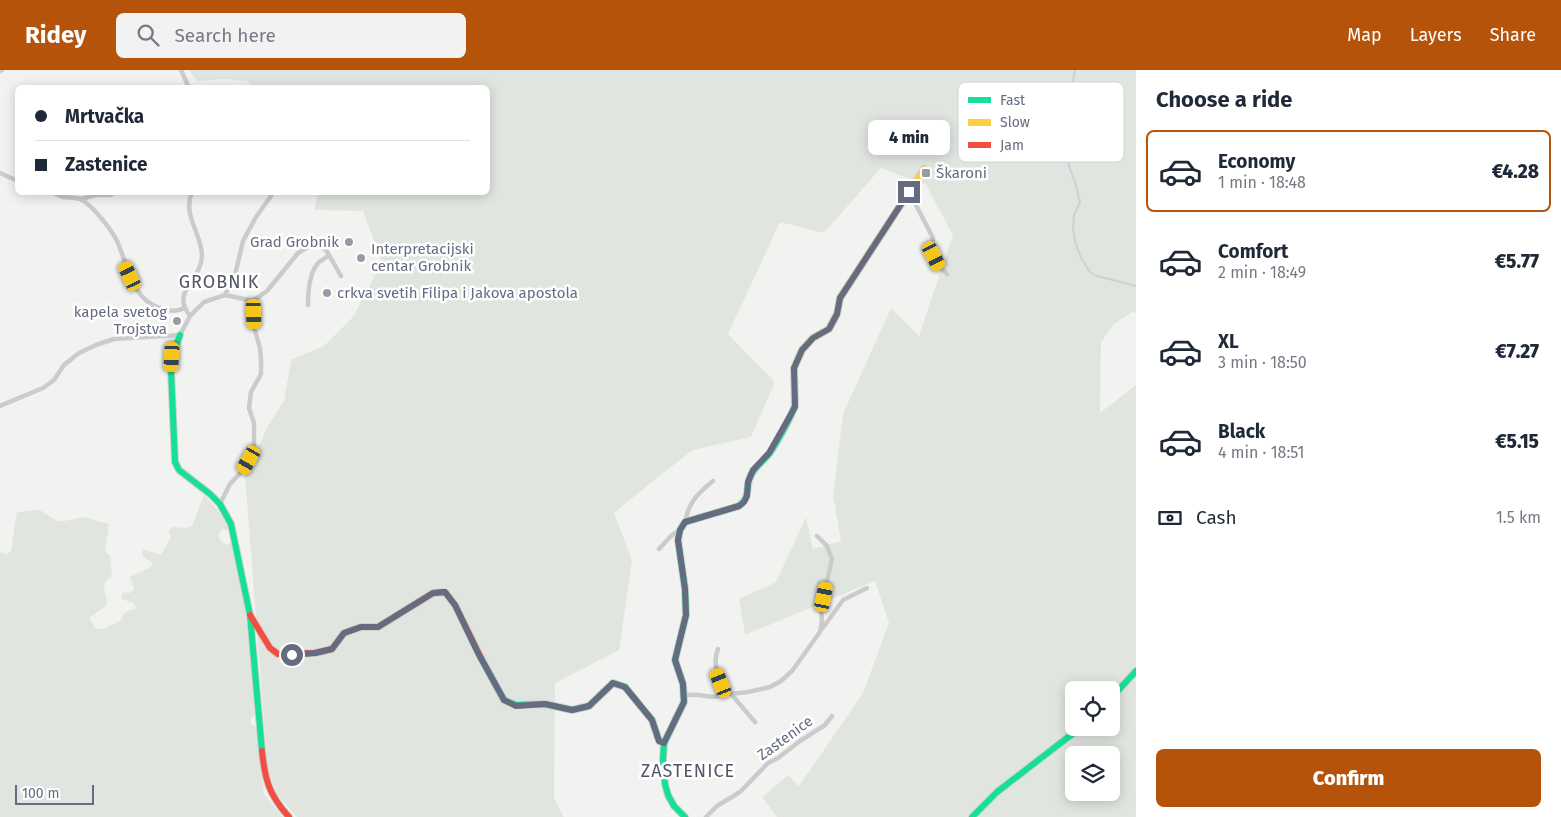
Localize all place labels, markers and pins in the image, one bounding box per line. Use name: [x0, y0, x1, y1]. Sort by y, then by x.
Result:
place label: Škaroni: [936, 164, 987, 182]
marker: Škaroni: [920, 167, 932, 179]
place label: Grad Grobnik: [250, 233, 339, 251]
marker: Grad Grobnik: [343, 236, 355, 248]
place label: Interpretacijski centar Grobnik: [371, 240, 474, 275]
marker: Interpretacijski centar Grobnik: [355, 252, 367, 264]
place label: crkva svetih Filipa i Jakova apostola: [337, 284, 578, 302]
marker: crkva svetih Filipa i Jakova apostola: [321, 287, 333, 299]
place label: kapela svetog Trojstva: [74, 303, 167, 338]
marker: kapela svetog Trojstva: [171, 315, 183, 327]

